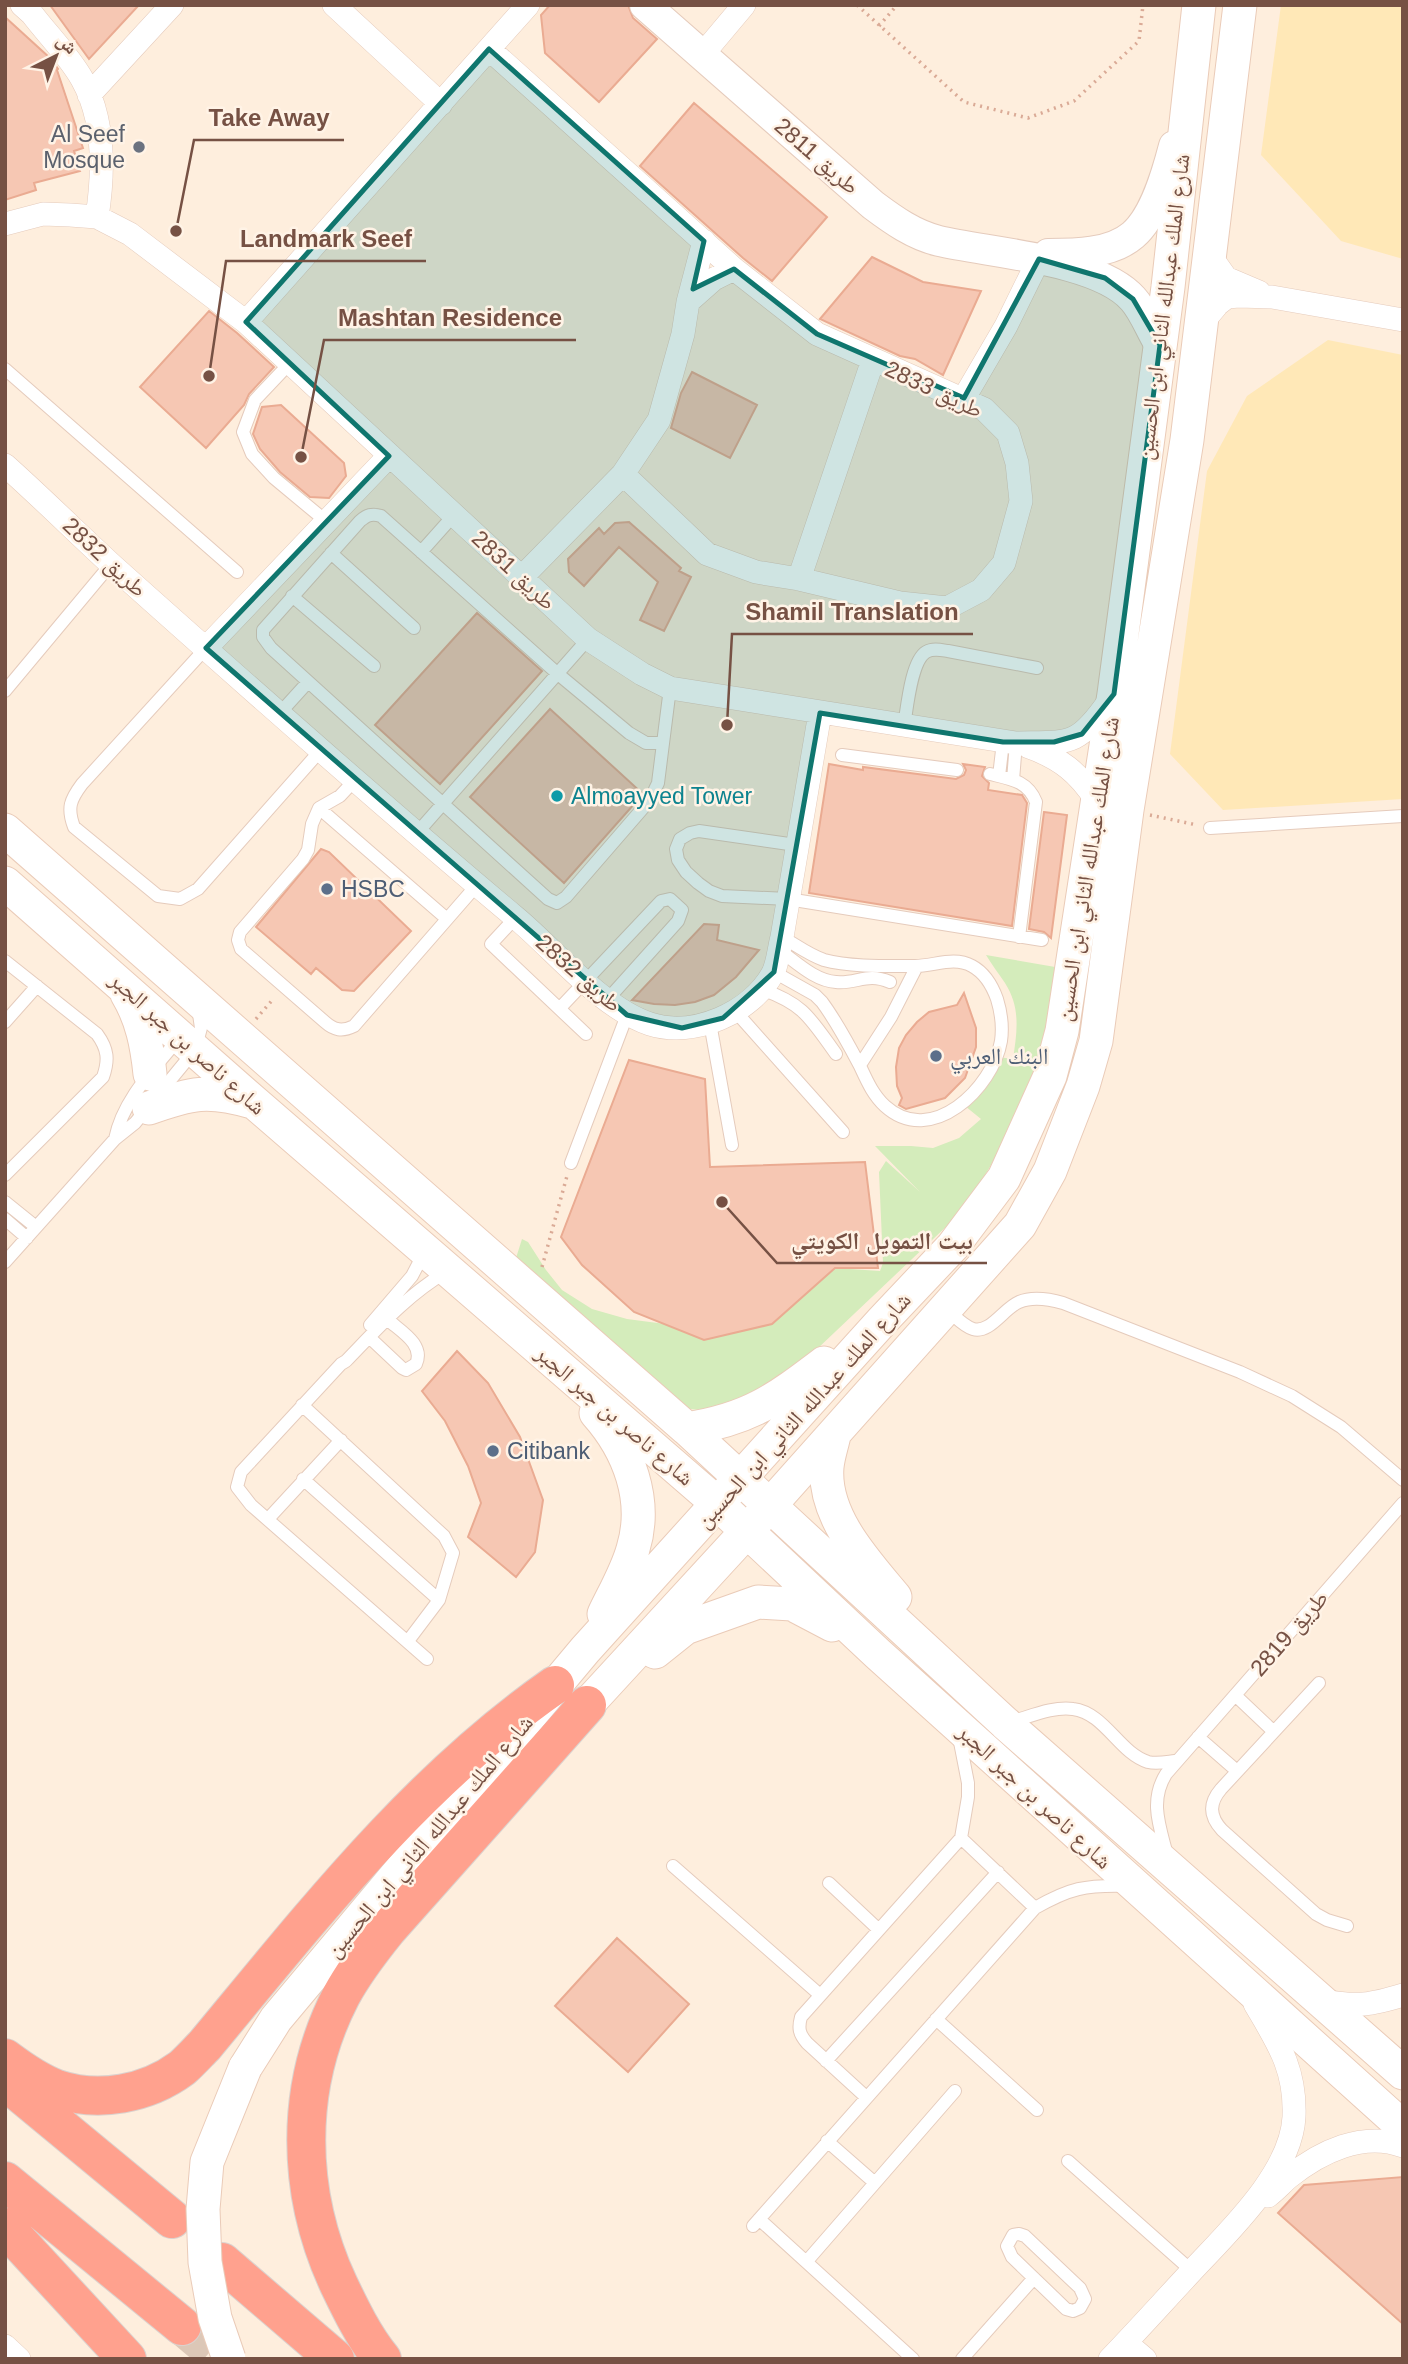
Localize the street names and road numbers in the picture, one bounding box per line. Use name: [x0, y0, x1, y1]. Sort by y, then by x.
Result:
street label: طريق 2811: [769, 112, 864, 200]
street label: شارع الملك عبدالله الثاني ابن الحسين: [1131, 152, 1200, 462]
street label: طريق 2833: [881, 355, 987, 424]
street label: طريق 2832: [57, 512, 152, 603]
street label: طريق 2831: [466, 525, 561, 616]
street label: شارع الملك عبدالله الثاني ابن الحسين: [1050, 715, 1130, 1024]
street label: طريق 2832: [530, 929, 627, 1018]
street label: شارع ناصر بن جبر الجبر: [103, 965, 271, 1121]
street label: شارع الملك عبدالله الثاني ابن الحسين: [690, 1287, 920, 1537]
street label: شارع ناصر بن جبر الجبر: [529, 1339, 699, 1492]
street label: طريق 2819: [1245, 1585, 1334, 1682]
street label: شارع الملك عبدالله الثاني ابن الحسين: [320, 1710, 542, 1966]
street label: شارع ناصر بن جبر الجبر: [951, 1717, 1117, 1875]

